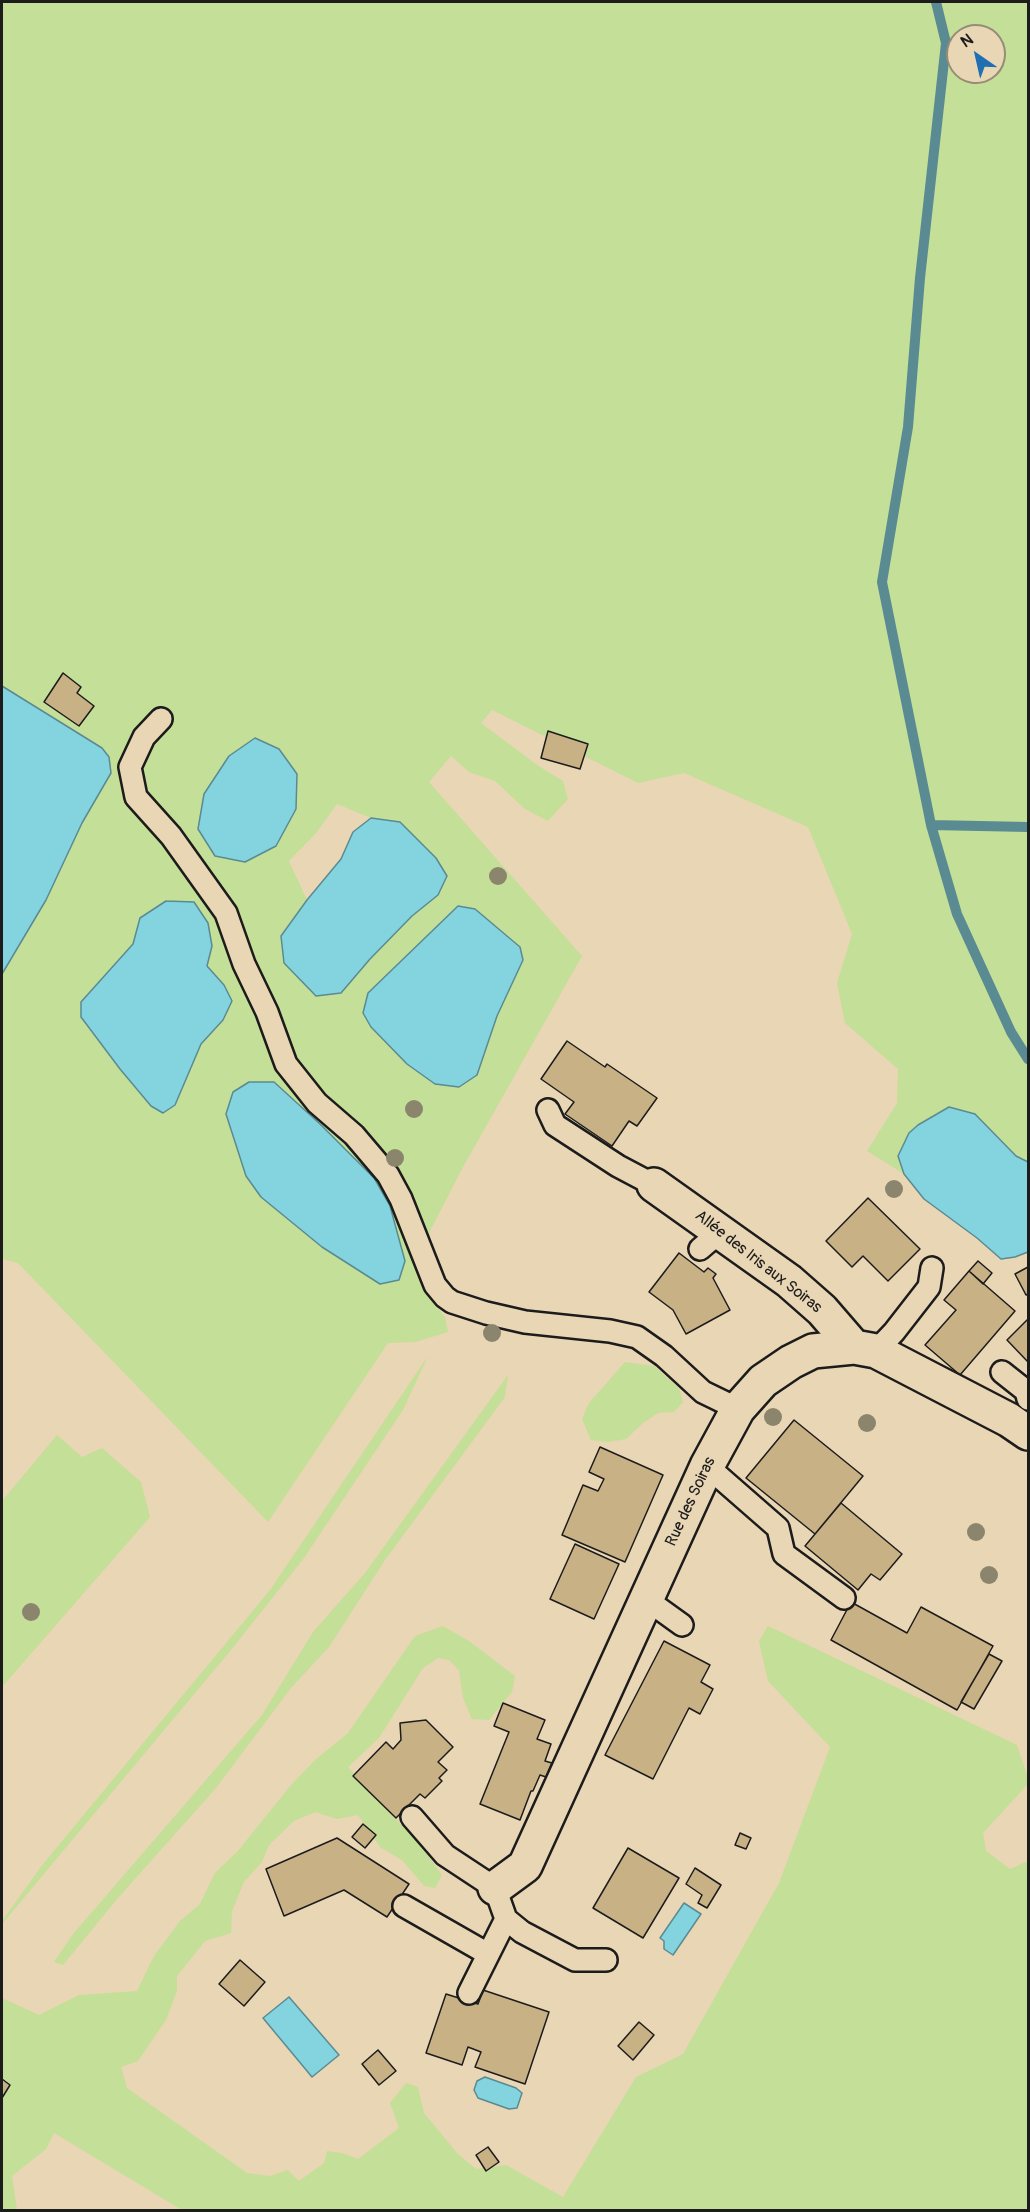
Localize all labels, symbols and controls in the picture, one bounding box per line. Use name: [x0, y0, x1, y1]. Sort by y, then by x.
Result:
north arrow: [946, 24, 1006, 84]
text: N: [957, 29, 977, 52]
street label: Allée des Iris aux Soiras: [691, 1206, 825, 1318]
street label: Rue des Soiras: [662, 1454, 720, 1550]

